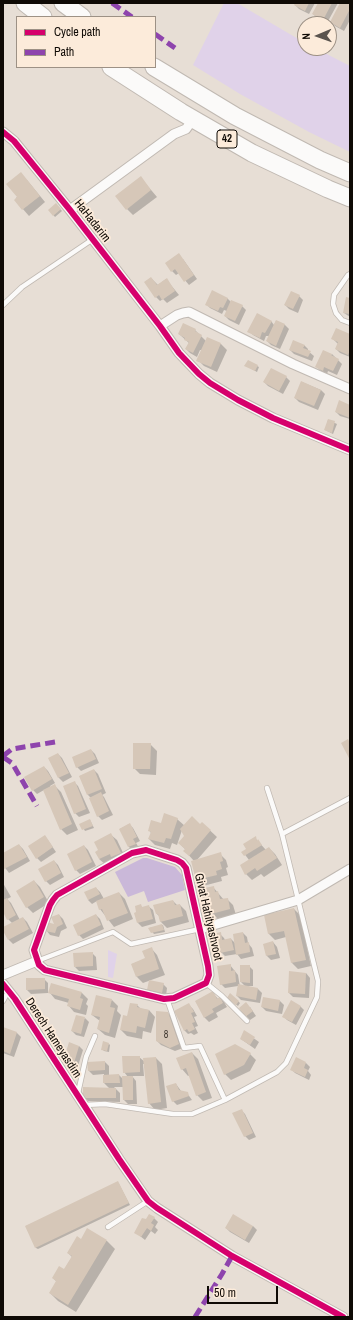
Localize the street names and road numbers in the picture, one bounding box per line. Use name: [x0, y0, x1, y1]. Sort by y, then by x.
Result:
road number: 42: [217, 130, 237, 148]
street label: HaHadarim: [71, 197, 113, 245]
street label: Givat Hahityashvoot: [191, 872, 225, 962]
street label: Derech Hameyasdim: [22, 995, 84, 1081]

